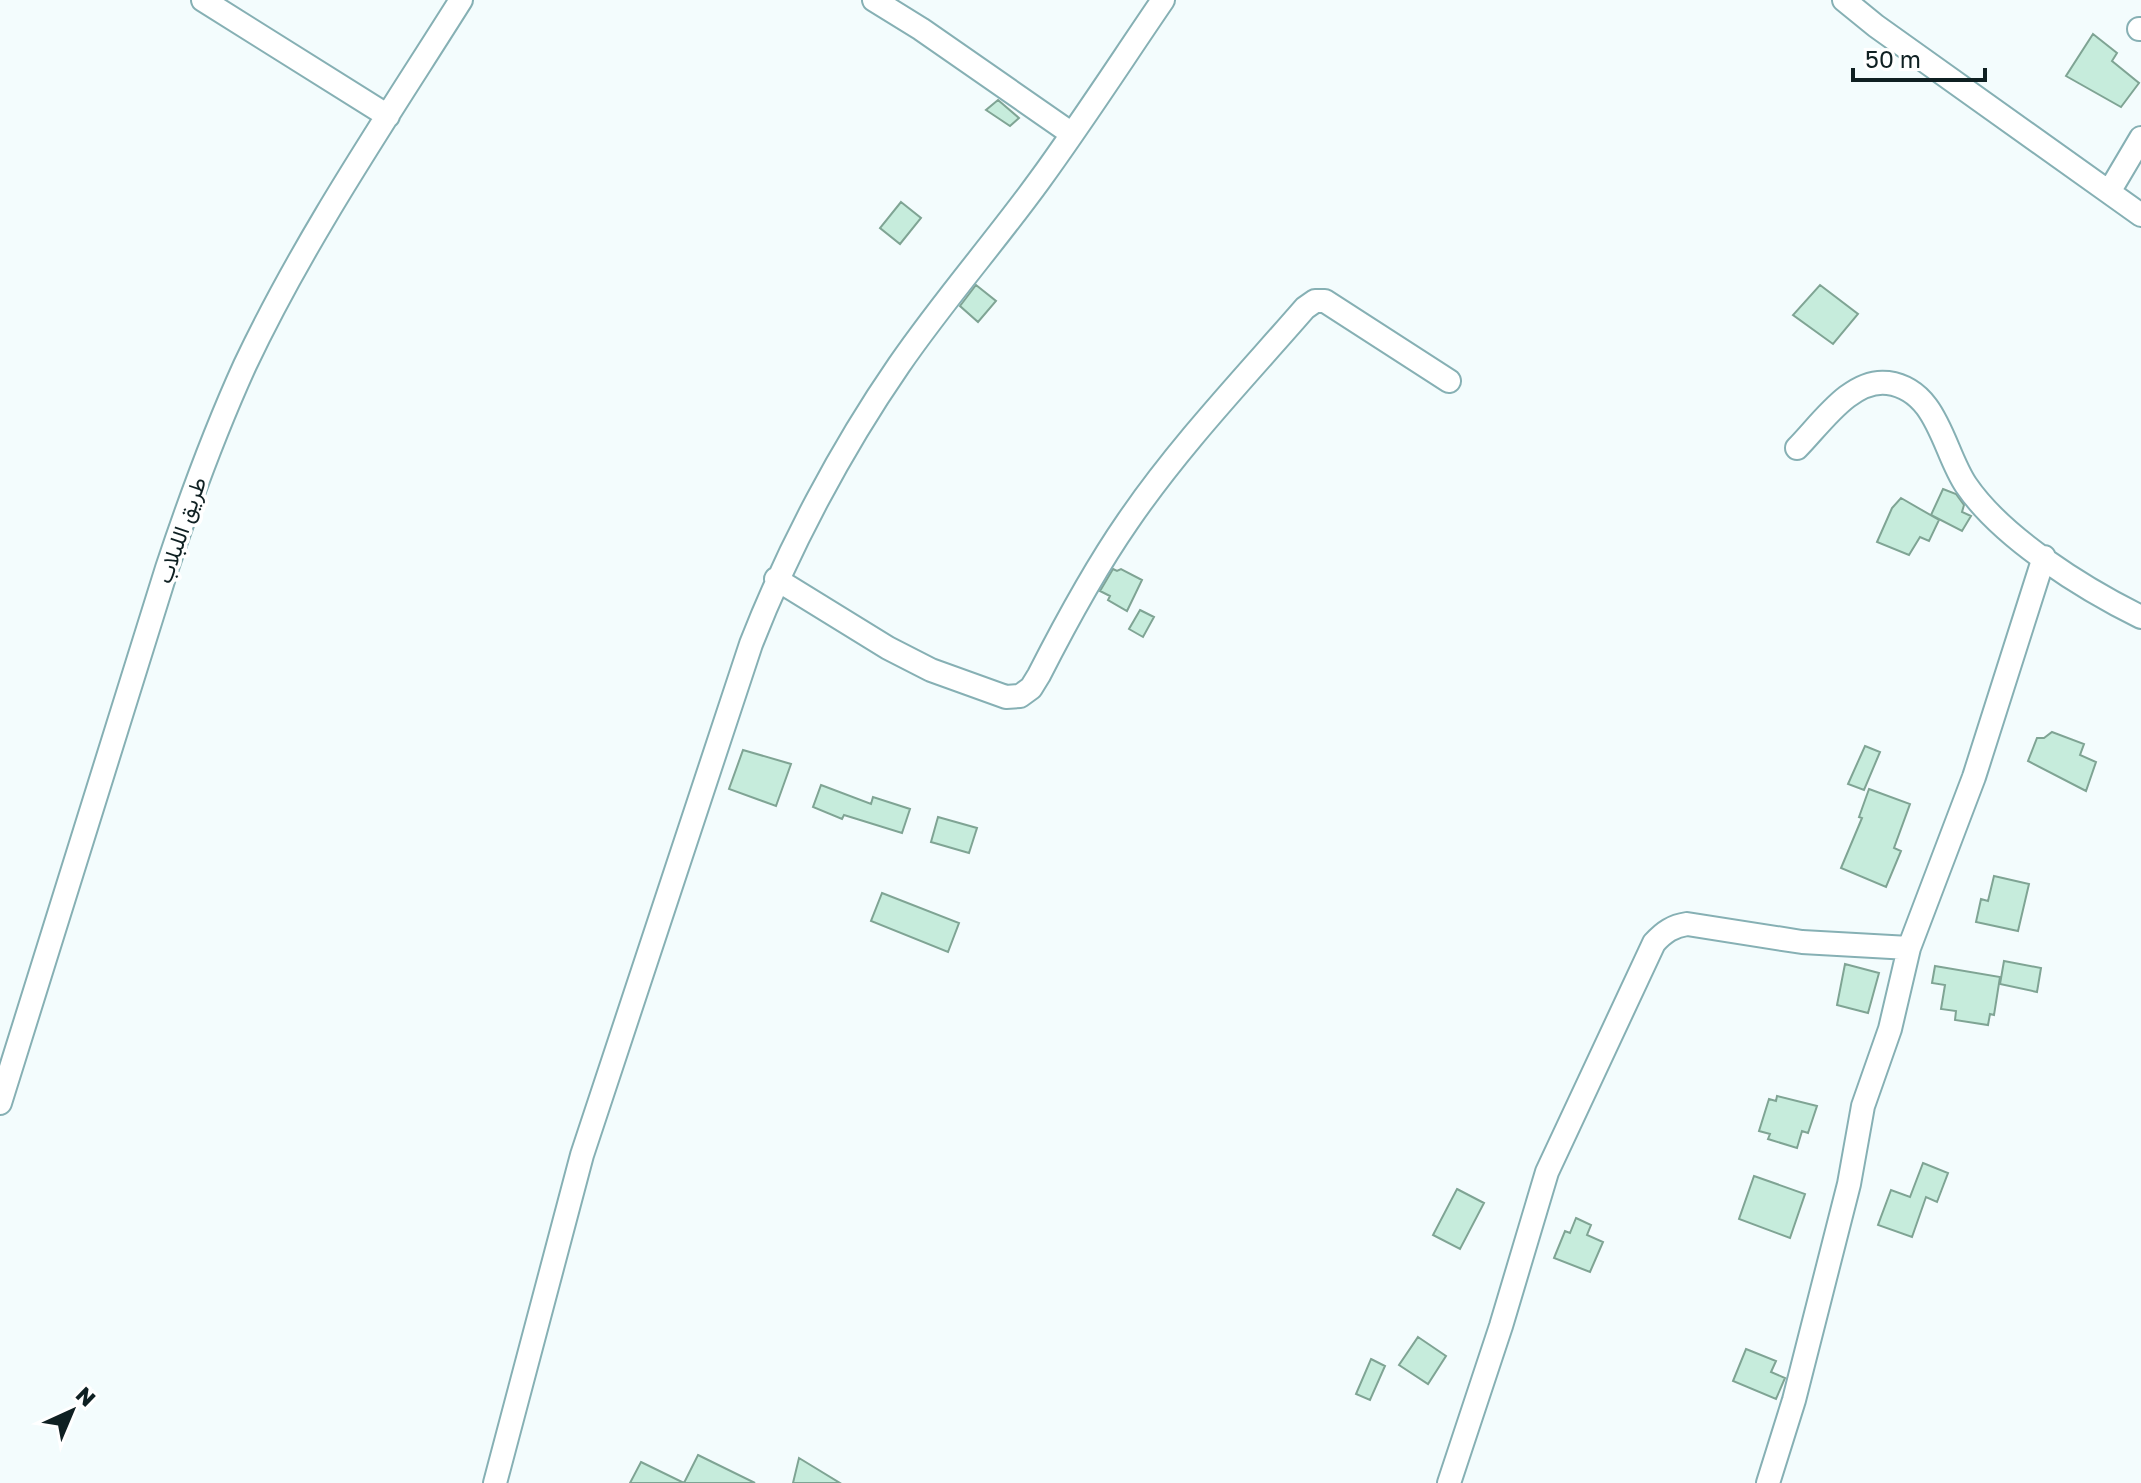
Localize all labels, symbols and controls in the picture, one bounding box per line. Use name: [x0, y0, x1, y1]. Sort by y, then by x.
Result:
scale bar: [1853, 32, 1985, 82]
text: 50 m: [1865, 44, 1921, 73]
street label: طريق اللبلاب: [150, 473, 212, 587]
north arrow: [32, 1371, 112, 1451]
text: N: [71, 1381, 102, 1412]

